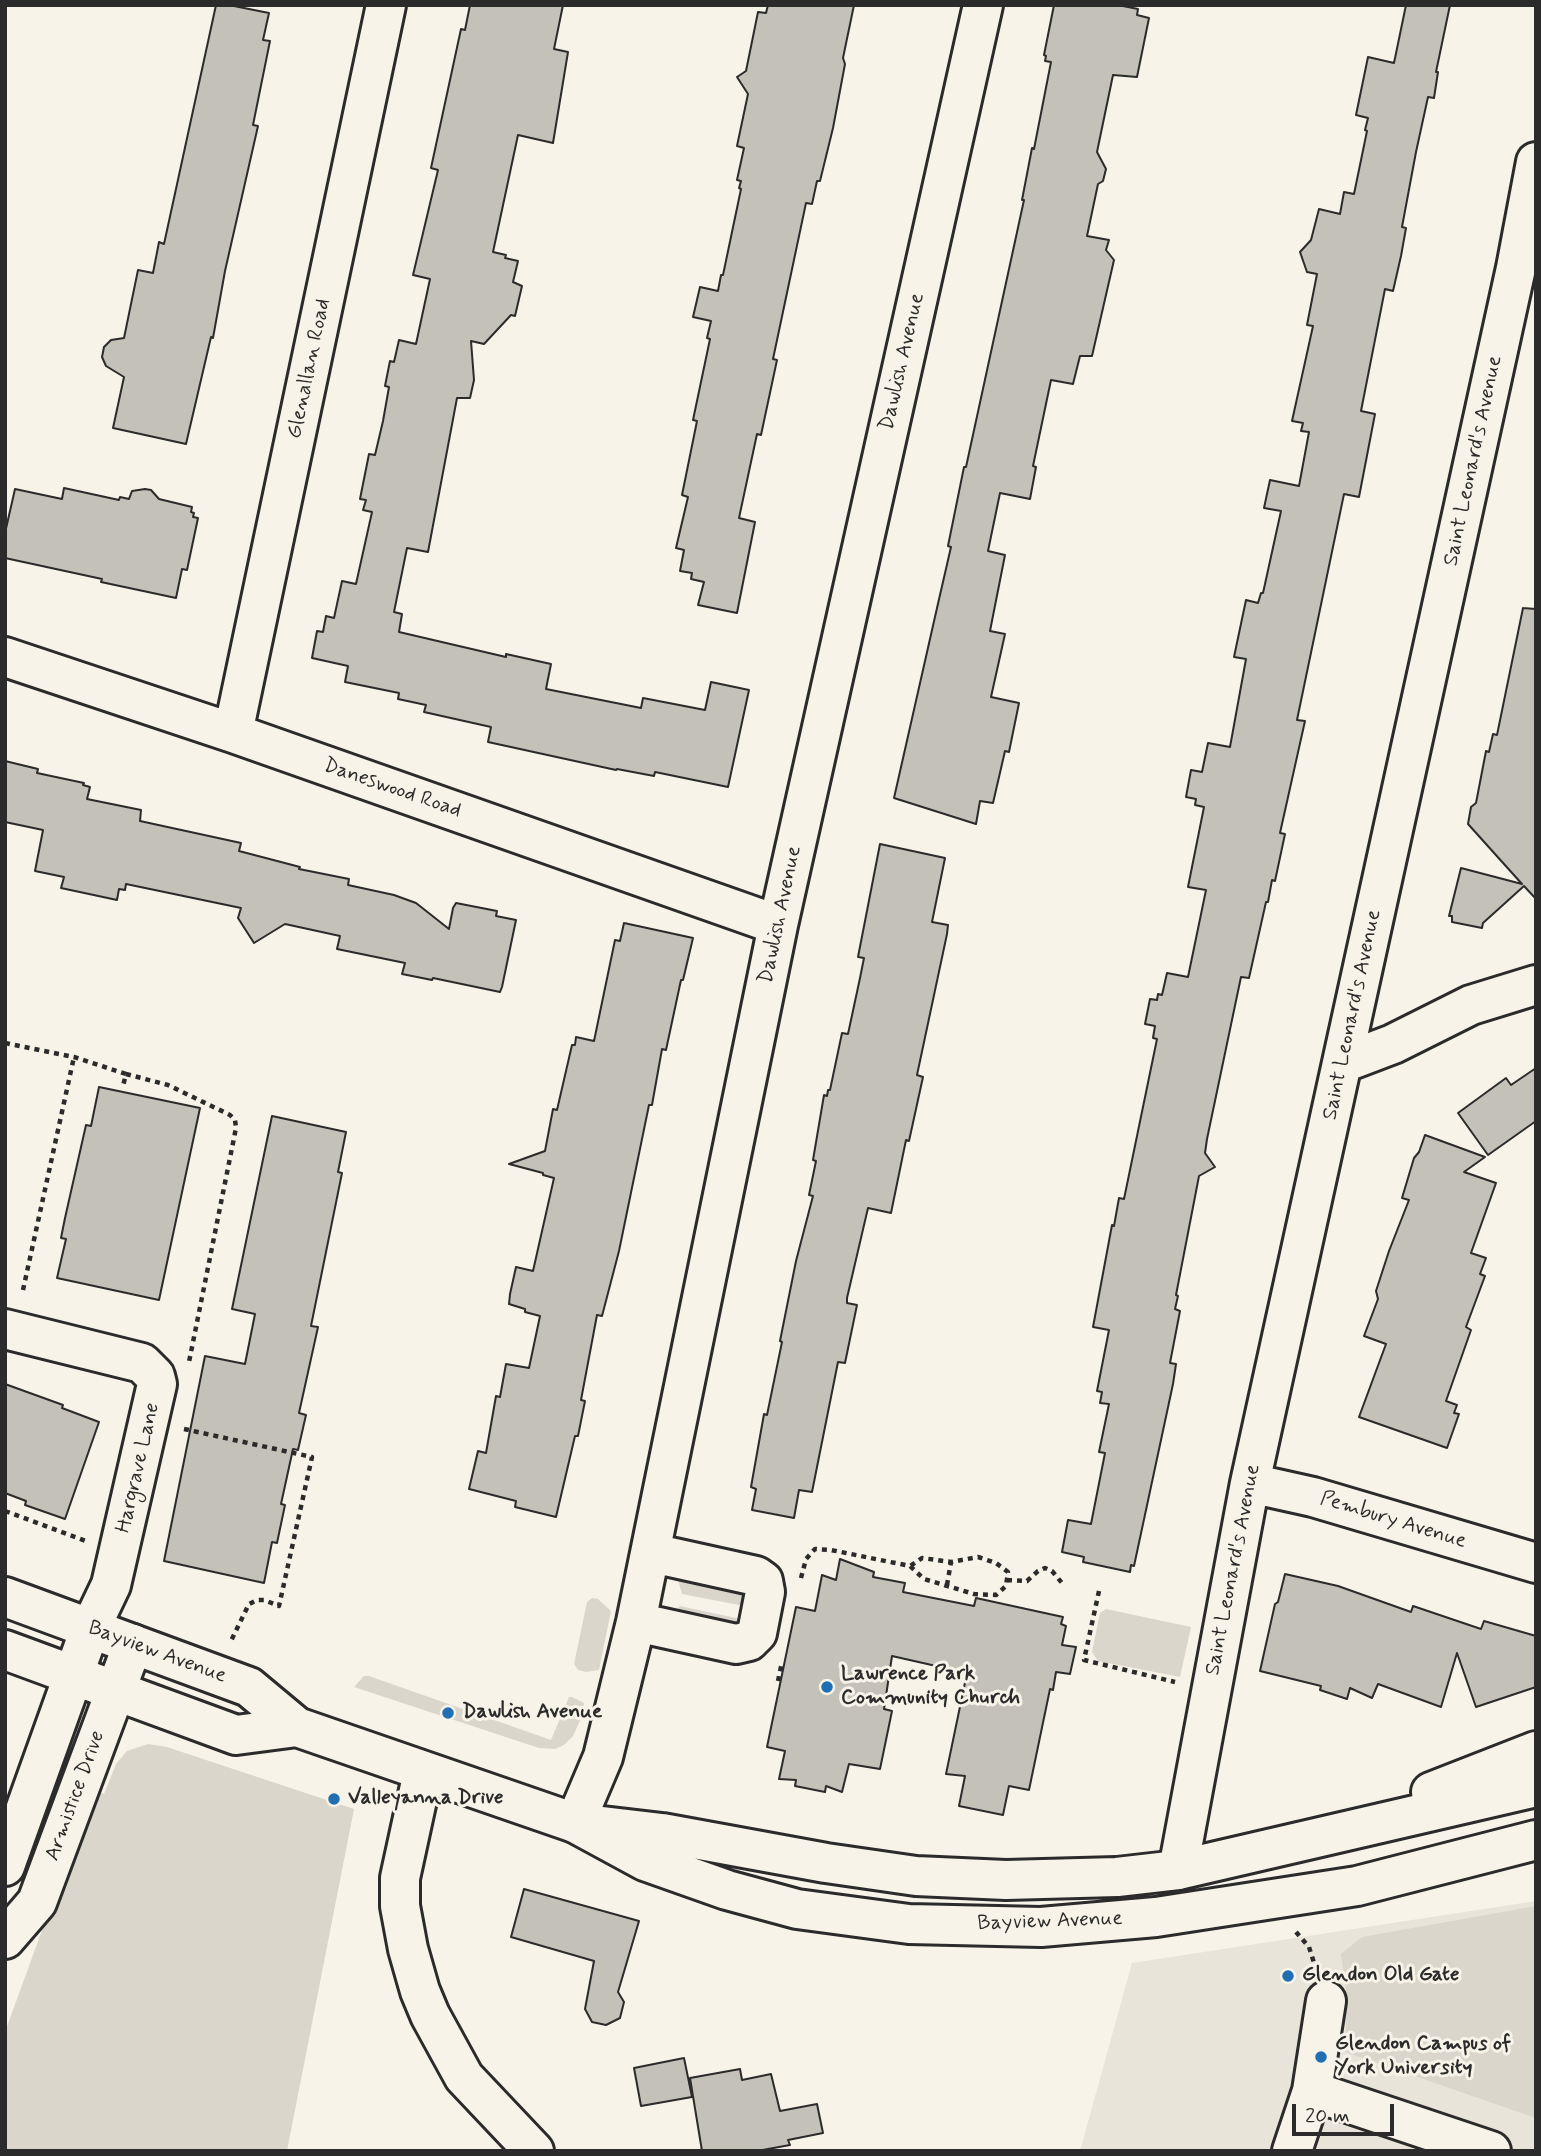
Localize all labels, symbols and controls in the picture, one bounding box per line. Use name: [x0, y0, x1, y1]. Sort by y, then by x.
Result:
street label: Dawlish Avenue: [875, 291, 931, 433]
street label: Glenallan Road: [283, 297, 337, 441]
street label: Saint Leonard's Avenue: [1439, 354, 1509, 568]
street label: Daneswood Road: [320, 754, 464, 824]
street label: Dawlish Avenue: [754, 844, 808, 986]
street label: Saint Leonard's Avenue: [1318, 908, 1388, 1122]
street label: Hargrave Lane: [112, 1400, 166, 1536]
street label: Saint Leonard's Avenue: [1201, 1462, 1267, 1678]
street label: Pembury Avenue: [1317, 1487, 1469, 1555]
street label: Bayview Avenue: [84, 1616, 230, 1690]
place label: Lawrence Park Community Church: [841, 1662, 1020, 1712]
marker: Lawrence Park Community Church: [819, 1679, 835, 1695]
place label: Dawlish Avenue: [462, 1700, 602, 1726]
marker: Dawlish Avenue: [440, 1705, 456, 1721]
street label: Armistice Drive: [41, 1727, 111, 1865]
place label: Valleyanna Drive: [348, 1786, 504, 1812]
marker: Valleyanna Drive: [326, 1791, 342, 1807]
street label: Bayview Avenue: [977, 1907, 1123, 1937]
place label: Glendon Old Gate: [1302, 1963, 1459, 1989]
marker: Glendon Old Gate: [1280, 1968, 1296, 1984]
place label: Glendon Campus of York University: [1335, 2032, 1511, 2082]
marker: Glendon Campus of York University: [1313, 2049, 1329, 2065]
scale bar: [1296, 2090, 1398, 2134]
text: 20 m: [1305, 2102, 1350, 2130]

